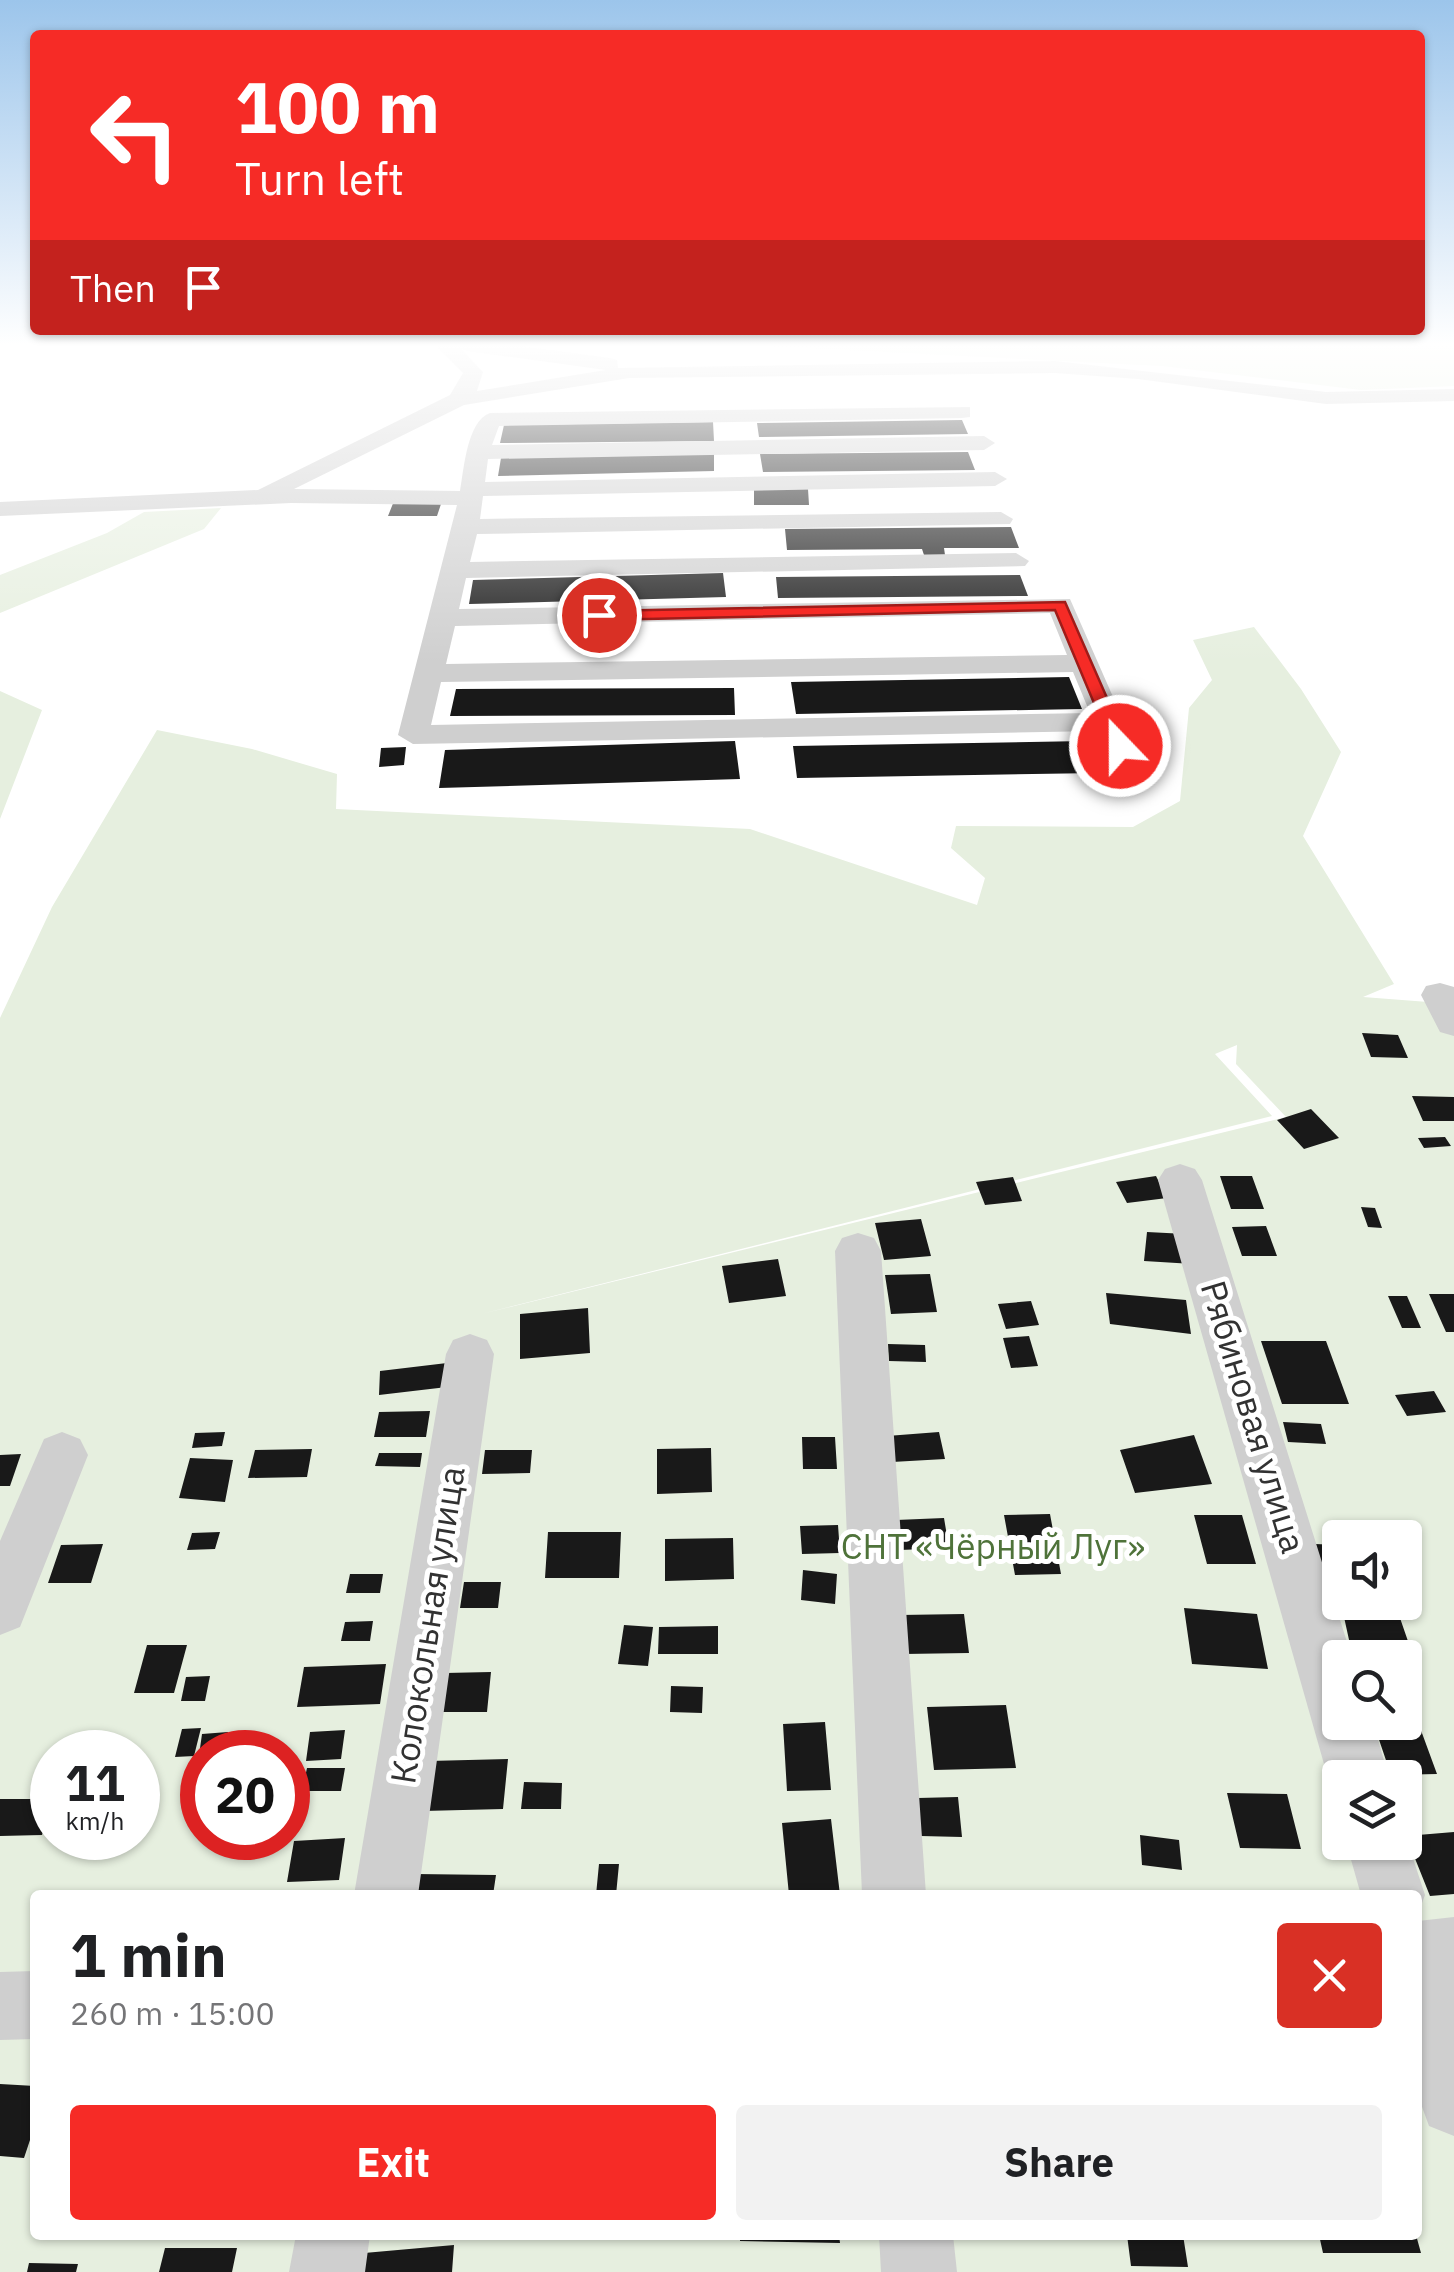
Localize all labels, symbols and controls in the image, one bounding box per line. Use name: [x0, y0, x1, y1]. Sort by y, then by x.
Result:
text: 100 m: [235, 61, 440, 152]
icon: left: [70, 70, 200, 200]
text: Turn left: [235, 149, 404, 207]
icon: arrive: [176, 260, 231, 315]
text: Then: [70, 263, 156, 312]
pin: [557, 573, 642, 658]
icon: arrive: [572, 588, 627, 643]
position arrow: [1068, 694, 1172, 798]
street label: Рябиновая улица: [1191, 1275, 1317, 1558]
street label: Колокольная улица: [379, 1463, 475, 1787]
map controls: [1322, 1520, 1422, 1860]
button: sound: [1322, 1520, 1422, 1620]
park label: СНТ «Чёрный Луг»: [841, 1523, 1145, 1569]
button: search: [1322, 1640, 1422, 1740]
speed limit sign: 20: [180, 1730, 310, 1860]
text: 11: [65, 1750, 125, 1815]
button: layers: [1322, 1760, 1422, 1860]
text: km/h: [66, 1804, 124, 1837]
text: 1 min: [70, 1915, 227, 1994]
button: close: [1277, 1923, 1382, 2028]
text: 260 m · 15:00: [70, 1992, 275, 2034]
button: Exit: [70, 2105, 716, 2220]
button: Share: [736, 2105, 1382, 2220]

